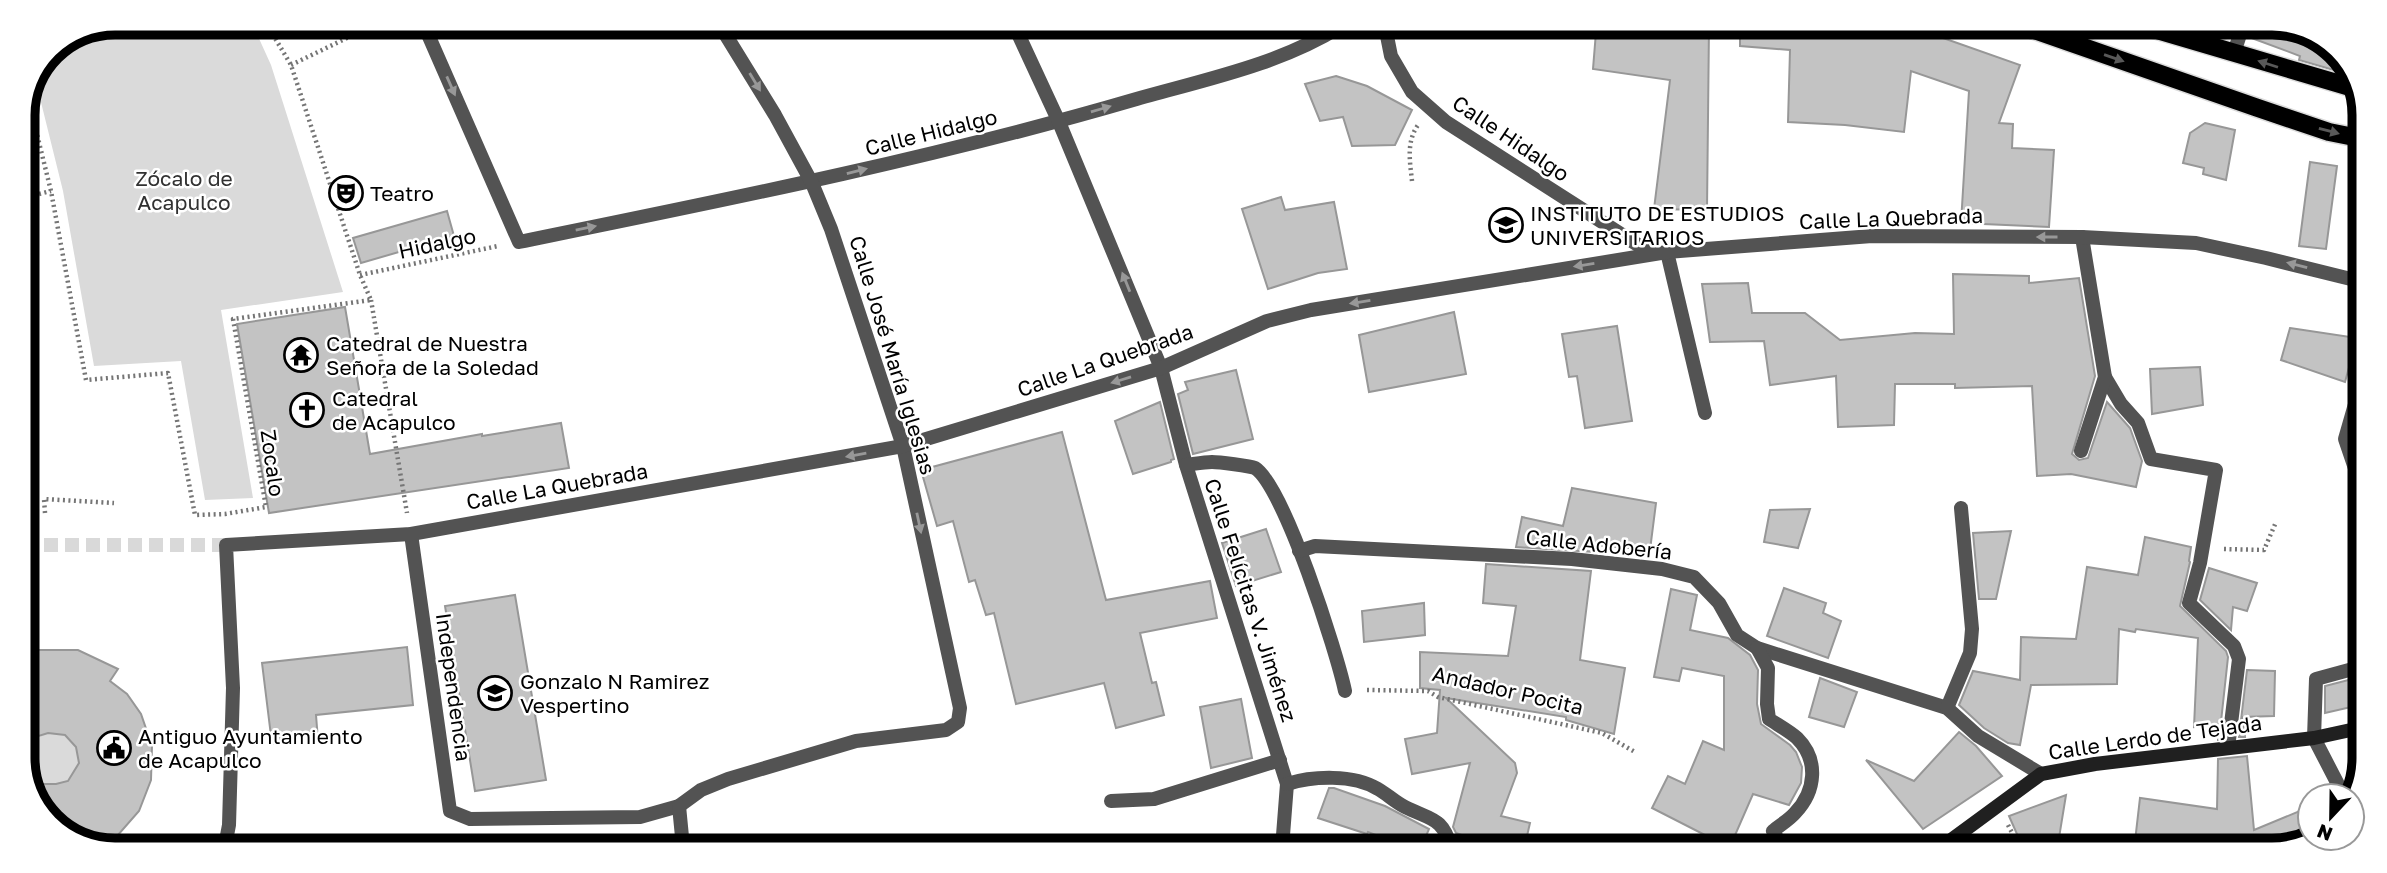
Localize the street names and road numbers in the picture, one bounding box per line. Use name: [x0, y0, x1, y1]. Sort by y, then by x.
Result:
street label: Calle Hidalgo: [1448, 89, 1574, 187]
street label: Calle Hidalgo: [862, 103, 1000, 161]
street label: Calle La Quebrada: [1799, 202, 1983, 234]
street label: Hidalgo: [396, 222, 478, 264]
street label: Calle José María Iglesias: [844, 232, 942, 478]
street label: Calle La Quebrada: [1014, 318, 1196, 402]
street label: Zocalo: [255, 428, 291, 498]
street label: Calle La Quebrada: [464, 457, 650, 515]
street label: Calle Felícitas V. Jiménez: [1199, 475, 1303, 725]
street label: Calle Adobería: [1525, 523, 1673, 565]
street label: Independencia: [431, 611, 477, 763]
street label: Andador Pocita: [1430, 660, 1586, 720]
street label: Calle Lerdo de Tejada: [2047, 709, 2263, 765]

